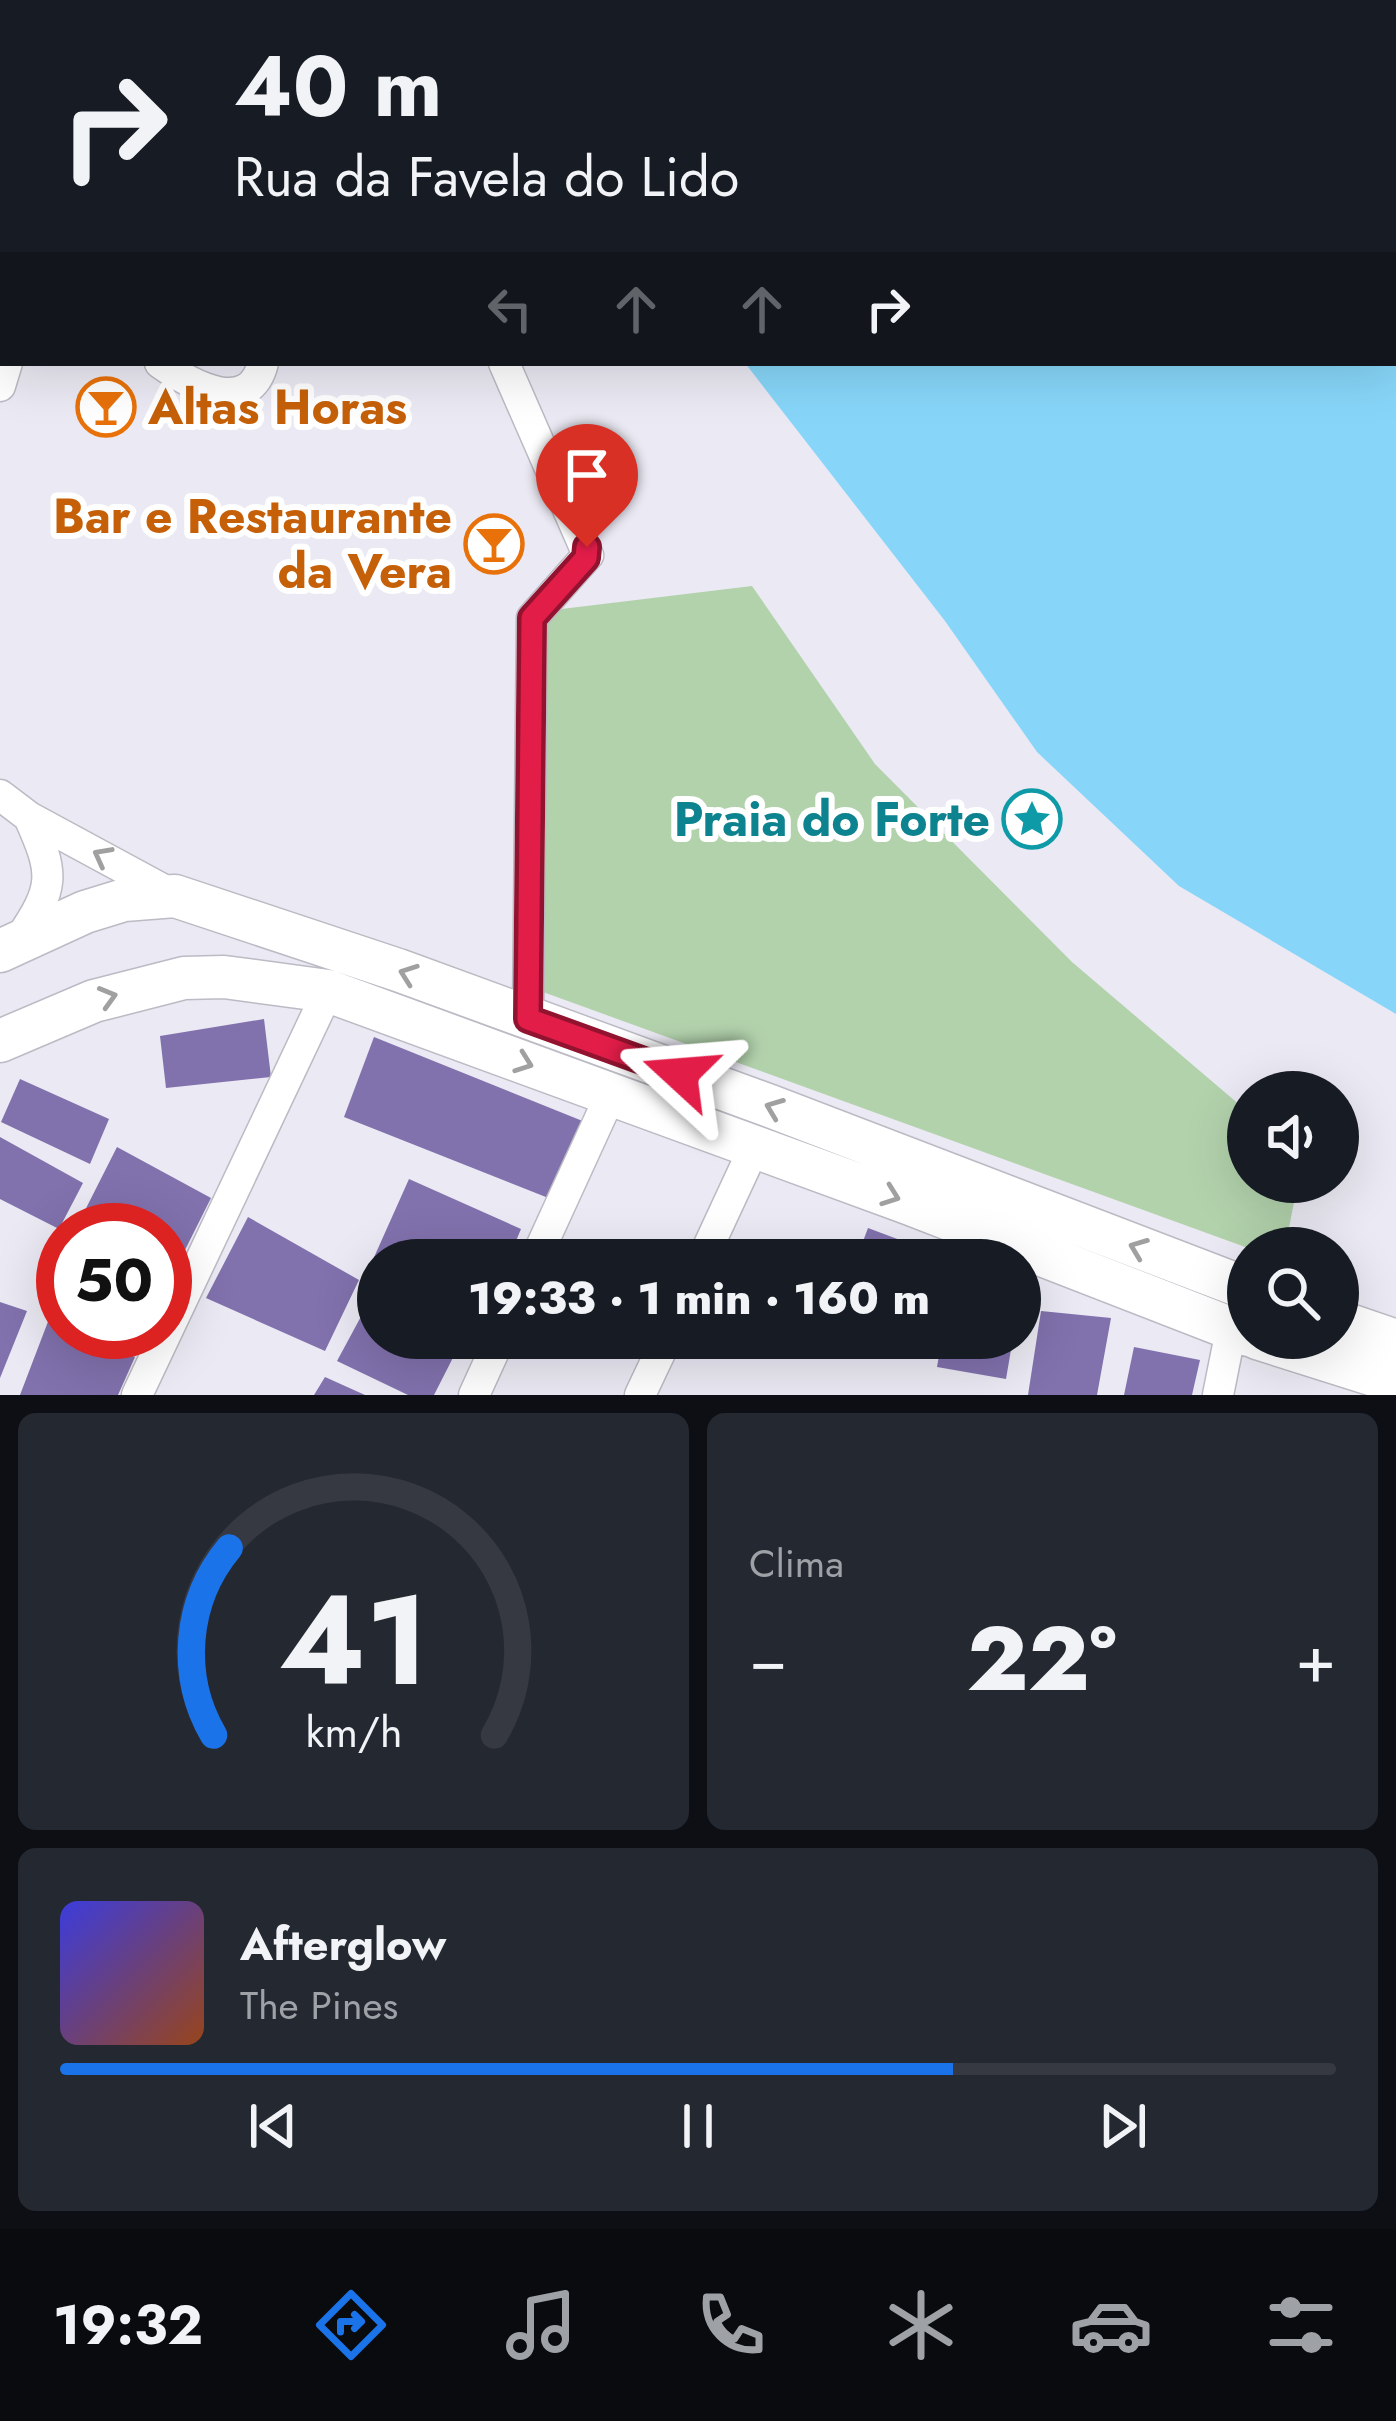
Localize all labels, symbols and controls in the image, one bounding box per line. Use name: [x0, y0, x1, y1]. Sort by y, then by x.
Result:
text: 40 m: [234, 26, 442, 148]
icon: right: [36, 48, 192, 204]
text: Rua da Favela do Lido: [234, 138, 739, 216]
icon: left: [477, 276, 543, 342]
icon: ahead: [603, 276, 669, 342]
icon: ahead: [729, 276, 795, 342]
icon: right: [855, 276, 921, 342]
place label: Altas Horas: [147, 373, 407, 442]
bar icon: Altas Horas: [75, 376, 137, 438]
pin: [536, 424, 638, 547]
icon: arrive: [554, 442, 620, 508]
place label: Bar e Restaurante da Vera: [53, 482, 452, 606]
bar icon: Bar e Restaurante da Vera: [463, 513, 525, 575]
place label: Praia do Forte: [674, 785, 990, 854]
place icon: Praia do Forte: [1001, 788, 1063, 850]
one-way arrow: [93, 847, 115, 870]
one-way arrow: [399, 964, 420, 988]
one-way arrow: [98, 987, 118, 1012]
position arrow: [617, 1011, 743, 1137]
one-way arrow: [513, 1049, 534, 1073]
map controls: [1227, 1071, 1359, 1359]
button: sound: [1227, 1071, 1359, 1203]
one-way arrow: [765, 1098, 786, 1122]
one-way arrow: [879, 1182, 900, 1207]
speed limit sign: 50: [36, 1203, 192, 1359]
button: search: [1227, 1227, 1359, 1359]
one-way arrow: [1129, 1238, 1150, 1263]
text: 19:33 · 1 min · 160 m: [468, 1266, 930, 1331]
text: Clima: [749, 1535, 844, 1592]
text: 41: [278, 1550, 429, 1731]
text: 22°: [967, 1594, 1117, 1724]
text: −: [749, 1611, 788, 1707]
text: +: [1295, 1611, 1336, 1707]
text: km/h: [305, 1700, 402, 1762]
text: Afterglow: [240, 1912, 446, 1977]
text: The Pines: [240, 1977, 398, 2034]
icon: previous: [240, 2093, 306, 2159]
icon: pause: [665, 2093, 731, 2159]
icon: next: [1090, 2093, 1156, 2159]
icon: directions: [309, 2283, 393, 2367]
icon: music: [499, 2283, 583, 2367]
icon: phone: [689, 2283, 773, 2367]
icon: climate: [879, 2283, 963, 2367]
icon: car: [1069, 2283, 1153, 2367]
icon: filters: [1259, 2283, 1343, 2367]
text: 19:32: [53, 2286, 203, 2364]

